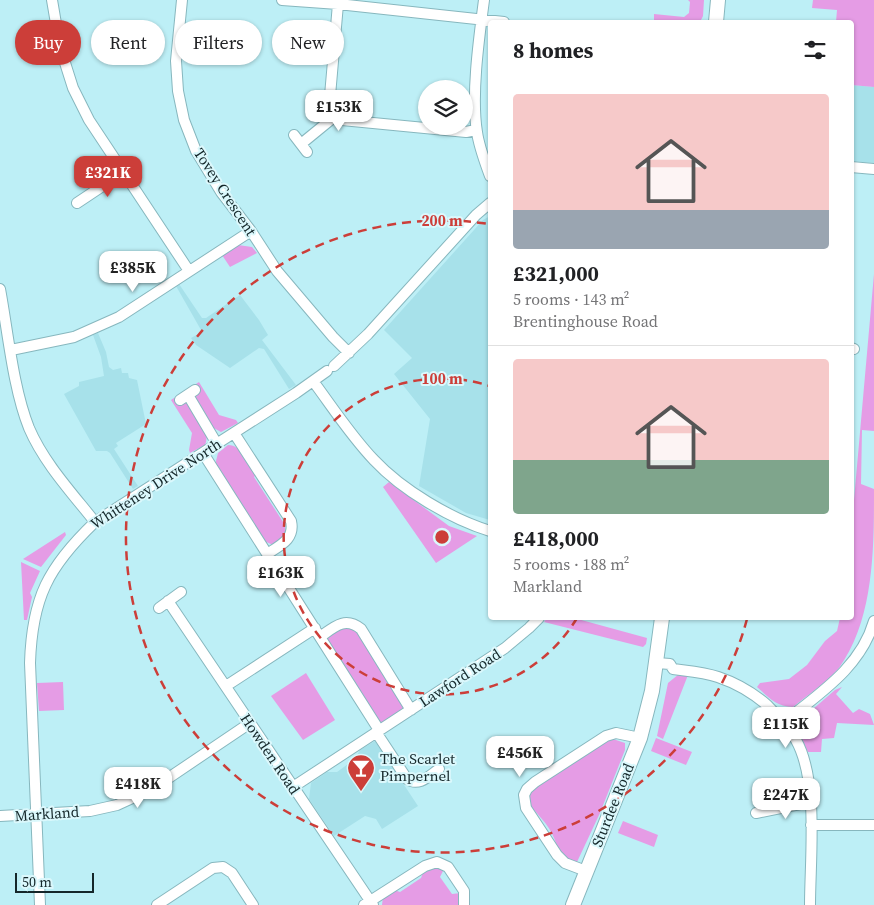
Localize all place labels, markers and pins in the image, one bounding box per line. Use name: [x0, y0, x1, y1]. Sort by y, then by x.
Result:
pin: £153K: [304, 90, 374, 132]
pin: £321K: [73, 156, 143, 198]
pin: £385K: [98, 250, 168, 293]
centre of rings: [433, 528, 451, 546]
pin: £163K: [246, 556, 316, 598]
pin: £115K: [751, 706, 821, 749]
pin: £456K: [485, 736, 555, 778]
place label: The Scarlet Pimpernel: [380, 748, 455, 786]
bar icon: The Scarlet Pimpernel: [346, 753, 376, 792]
pin: £418K: [103, 766, 173, 809]
pin: £247K: [751, 778, 821, 820]

